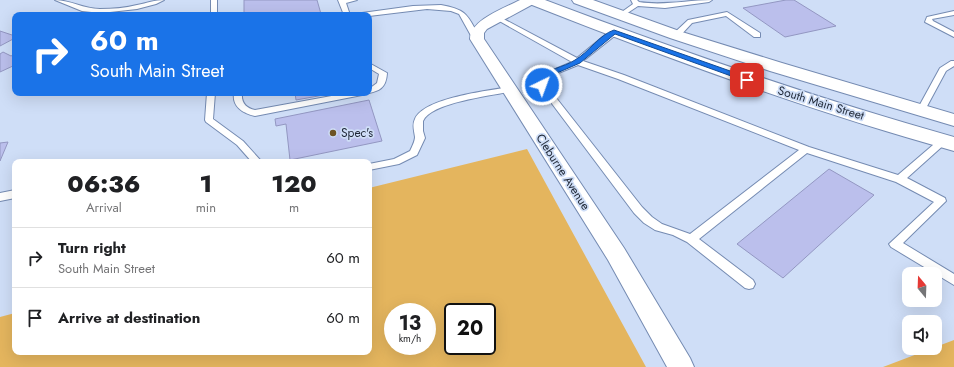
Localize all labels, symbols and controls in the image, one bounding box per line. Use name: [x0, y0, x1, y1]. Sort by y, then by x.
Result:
text: 60 m: [90, 20, 159, 61]
icon: right: [24, 28, 76, 80]
text: South Main Street: [90, 58, 224, 84]
pin: [730, 63, 764, 97]
position arrow: [521, 64, 563, 106]
icon: arrive: [736, 69, 758, 91]
street label: South Main Street: [776, 81, 866, 125]
place label: Spec's: [341, 124, 373, 142]
marker: Spec's: [328, 128, 338, 138]
street label: Cleburne Avenue: [532, 130, 594, 214]
text: 06:36: [67, 166, 140, 201]
text: 1: [200, 166, 212, 201]
text: 120: [271, 166, 317, 201]
text: Arrival: [86, 198, 122, 217]
text: min: [196, 198, 216, 217]
text: m: [289, 198, 299, 217]
text: Turn right: [58, 237, 126, 259]
icon: right: [24, 247, 46, 269]
text: 60 m: [326, 247, 360, 269]
text: South Main Street: [58, 259, 155, 278]
north arrow: [902, 267, 942, 307]
map controls: [902, 267, 942, 355]
speed limit sign: 20: [444, 303, 496, 355]
icon: arrive: [24, 307, 46, 329]
text: Arrive at destination: [58, 307, 200, 329]
text: 60 m: [326, 307, 360, 329]
text: 13: [399, 309, 421, 338]
button: sound: [902, 315, 942, 355]
text: km/h: [399, 331, 421, 346]

